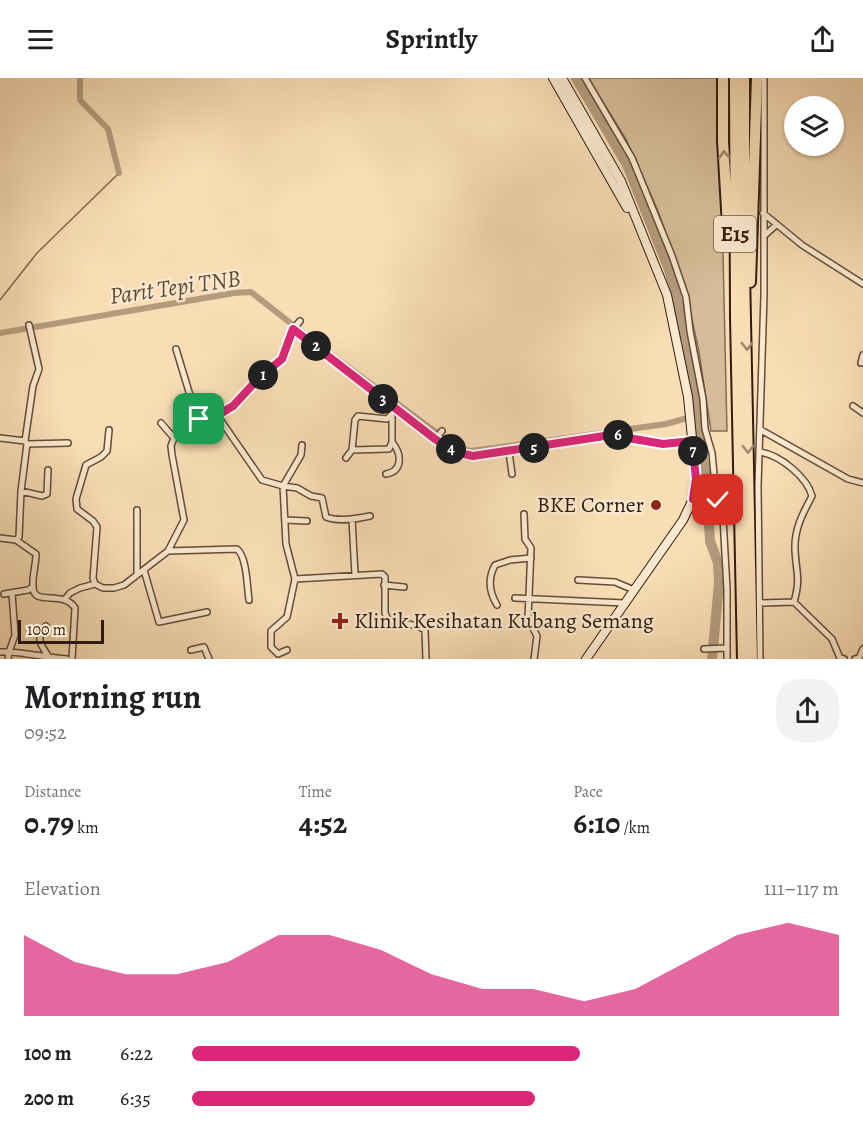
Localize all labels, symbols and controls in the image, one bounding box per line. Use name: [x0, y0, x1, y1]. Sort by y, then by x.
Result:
text: Sprintly: [386, 21, 477, 57]
icon: menu: [24, 23, 57, 56]
icon: share: [806, 23, 839, 56]
map controls: [784, 96, 844, 156]
button: layers: [784, 96, 844, 156]
one-way arrow: [717, 151, 730, 160]
road number: E15: [714, 216, 756, 252]
water label: Parit Tepi TNB: [107, 262, 243, 312]
pin: 2: [301, 331, 331, 361]
text: 2: [312, 335, 320, 357]
one-way arrow: [740, 342, 753, 351]
pin: 1: [248, 360, 278, 390]
text: 1: [260, 364, 266, 386]
pin: 3: [368, 384, 398, 414]
text: 3: [380, 388, 386, 410]
pin: [173, 393, 224, 444]
icon: arrive: [182, 402, 215, 435]
pin: 6: [603, 420, 633, 450]
text: 6: [614, 424, 622, 446]
pin: 5: [519, 433, 549, 463]
pin: 4: [436, 434, 466, 464]
pin: 7: [678, 436, 708, 466]
text: 5: [531, 437, 537, 459]
text: 4: [447, 438, 455, 460]
text: 7: [690, 440, 696, 462]
one-way arrow: [742, 444, 754, 453]
pin: [692, 474, 743, 525]
icon: check: [701, 483, 734, 516]
place label: BKE Corner: [537, 490, 644, 520]
marker: BKE Corner: [649, 498, 663, 512]
place label: Klinik Kesihatan Kubang Semang: [354, 606, 654, 636]
marker: Klinik Kesihatan Kubang Semang: [331, 612, 349, 630]
scale bar: [18, 617, 104, 644]
text: 100 m: [27, 619, 66, 641]
text: Morning run: [24, 674, 201, 719]
button: share: [776, 679, 839, 742]
text: 09:52: [24, 719, 67, 746]
text: Distance: [24, 781, 81, 803]
text: Time: [299, 781, 332, 803]
text: Pace: [573, 781, 603, 803]
text: 0.79: [24, 803, 74, 843]
text: 4:52: [299, 803, 347, 843]
text: 6:10: [573, 803, 620, 843]
text: km: [74, 817, 98, 839]
text: /km: [620, 817, 650, 839]
text: Elevation: [24, 875, 101, 902]
text: 111–117 m: [764, 875, 839, 902]
text: 100 m: [24, 1040, 72, 1067]
text: 6:22: [120, 1040, 153, 1067]
text: 200 m: [24, 1085, 74, 1112]
text: 6:35: [120, 1085, 151, 1112]

